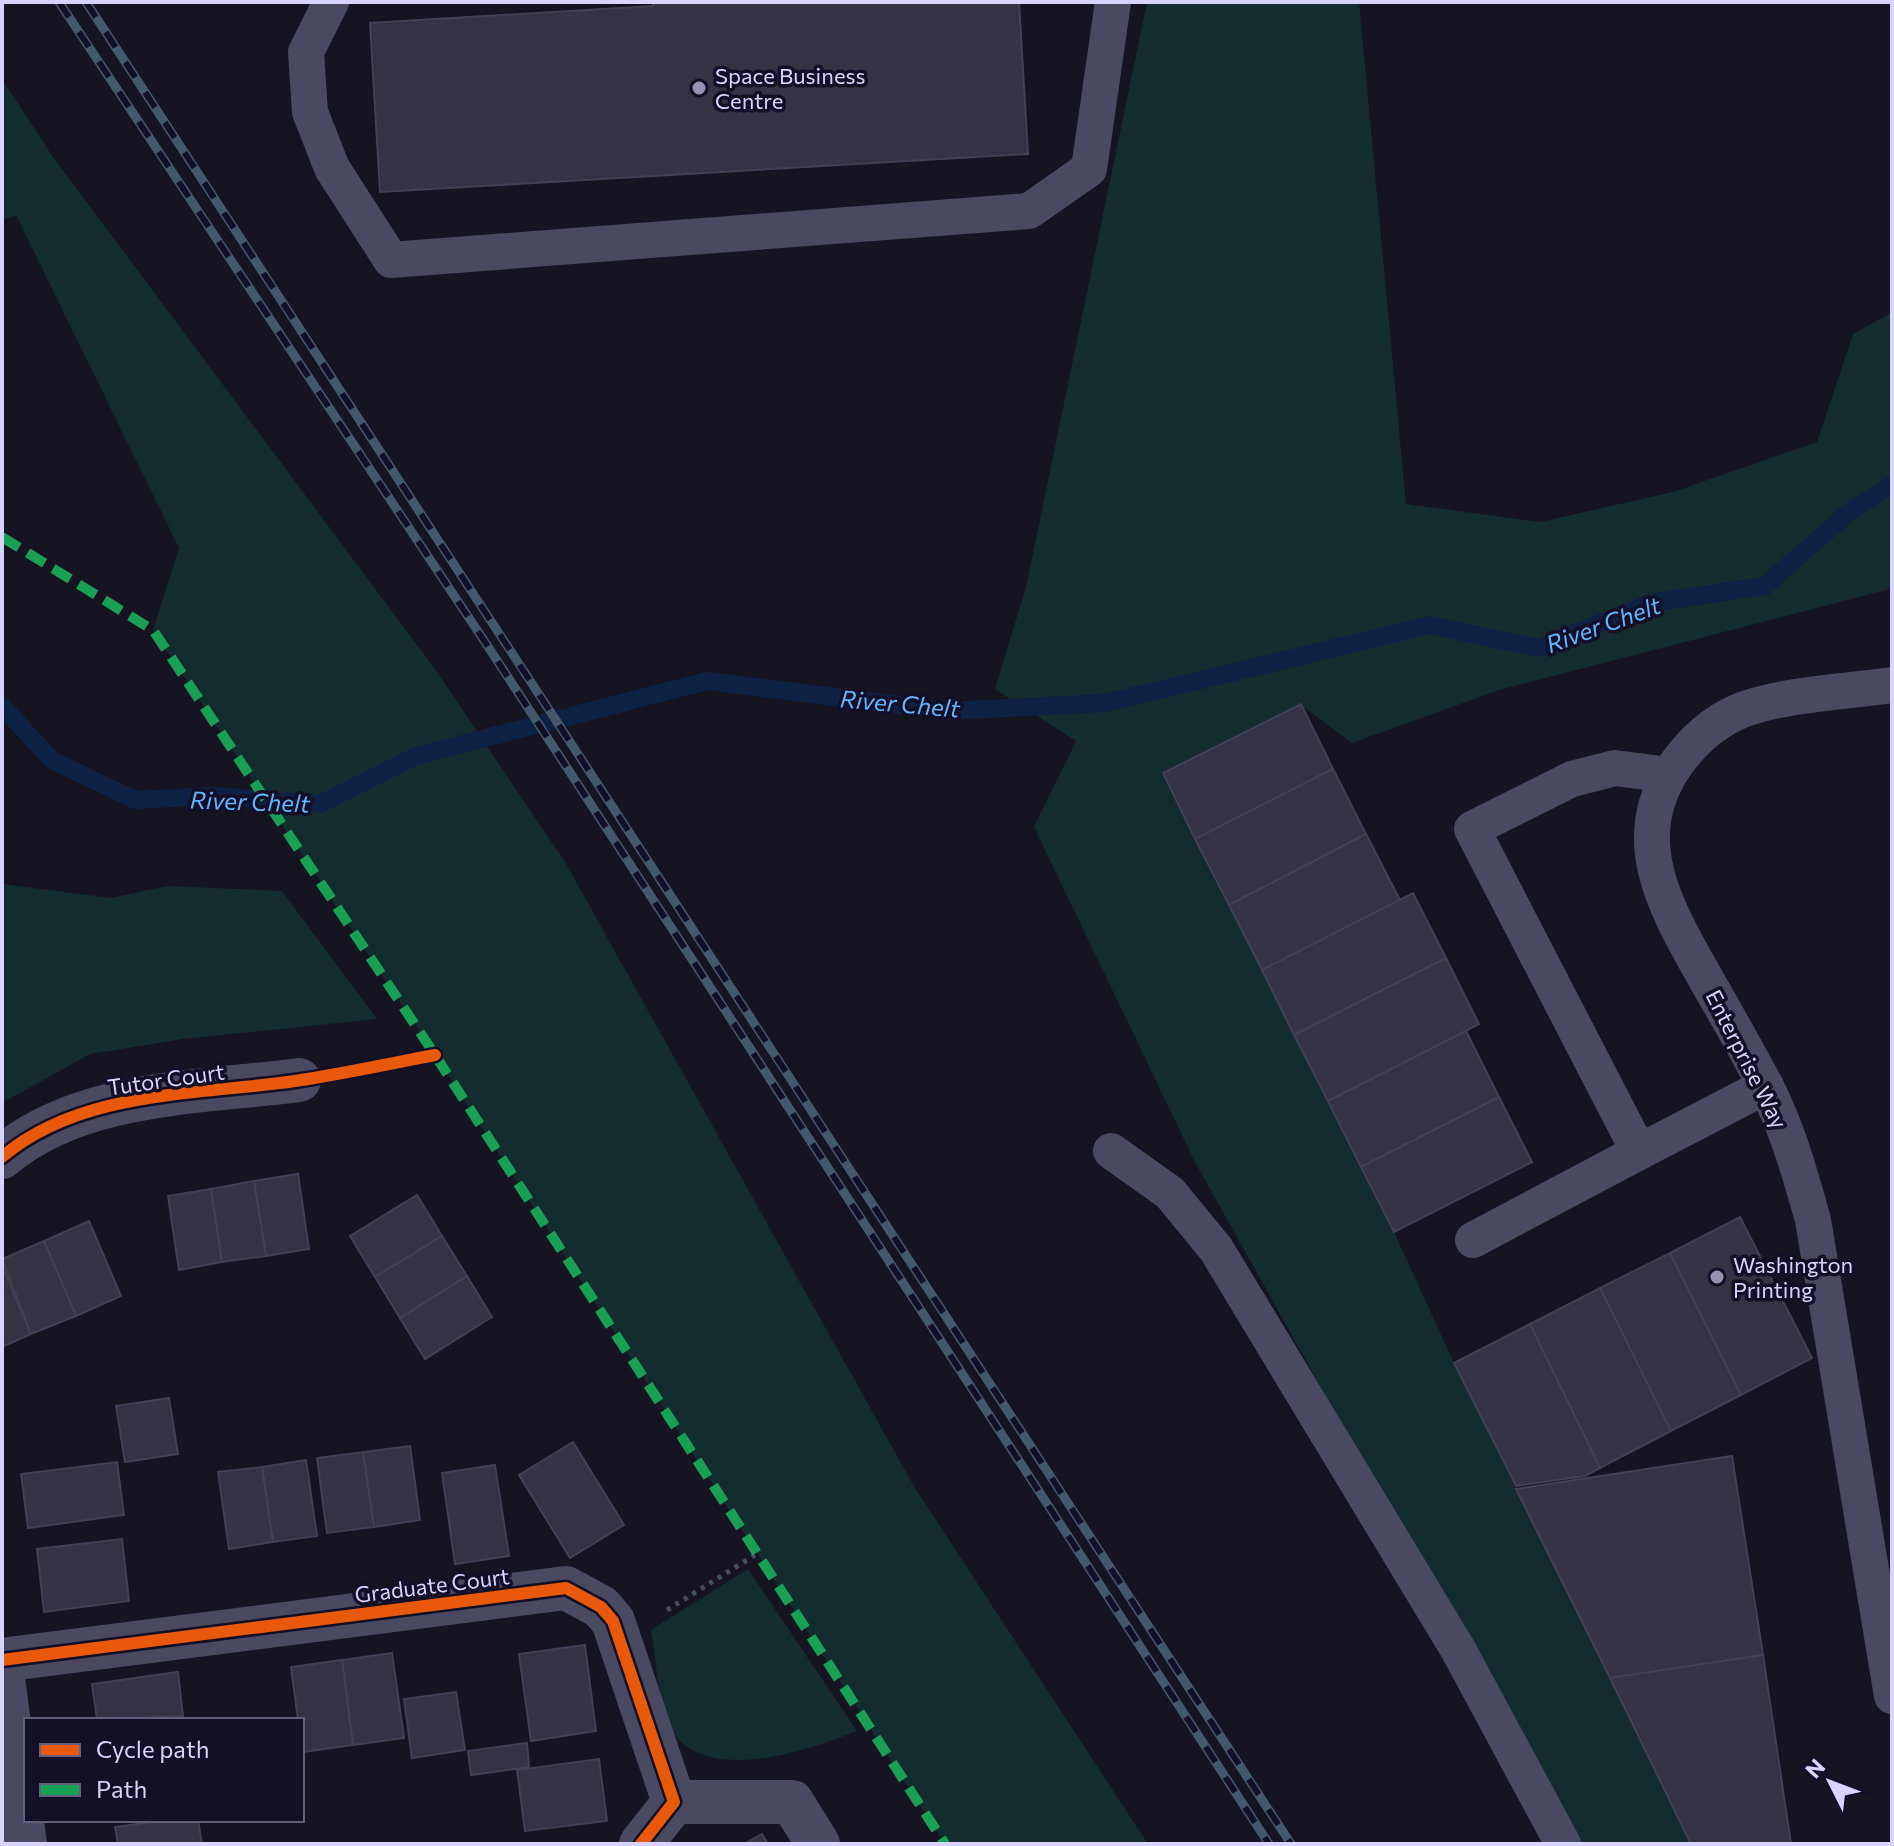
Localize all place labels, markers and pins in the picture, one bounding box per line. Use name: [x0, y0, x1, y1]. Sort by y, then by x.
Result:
place label: Space Business Centre: [715, 62, 865, 114]
marker: Space Business Centre: [690, 79, 708, 97]
place label: Washington Printing: [1733, 1251, 1853, 1303]
marker: Washington Printing: [1708, 1268, 1726, 1286]

